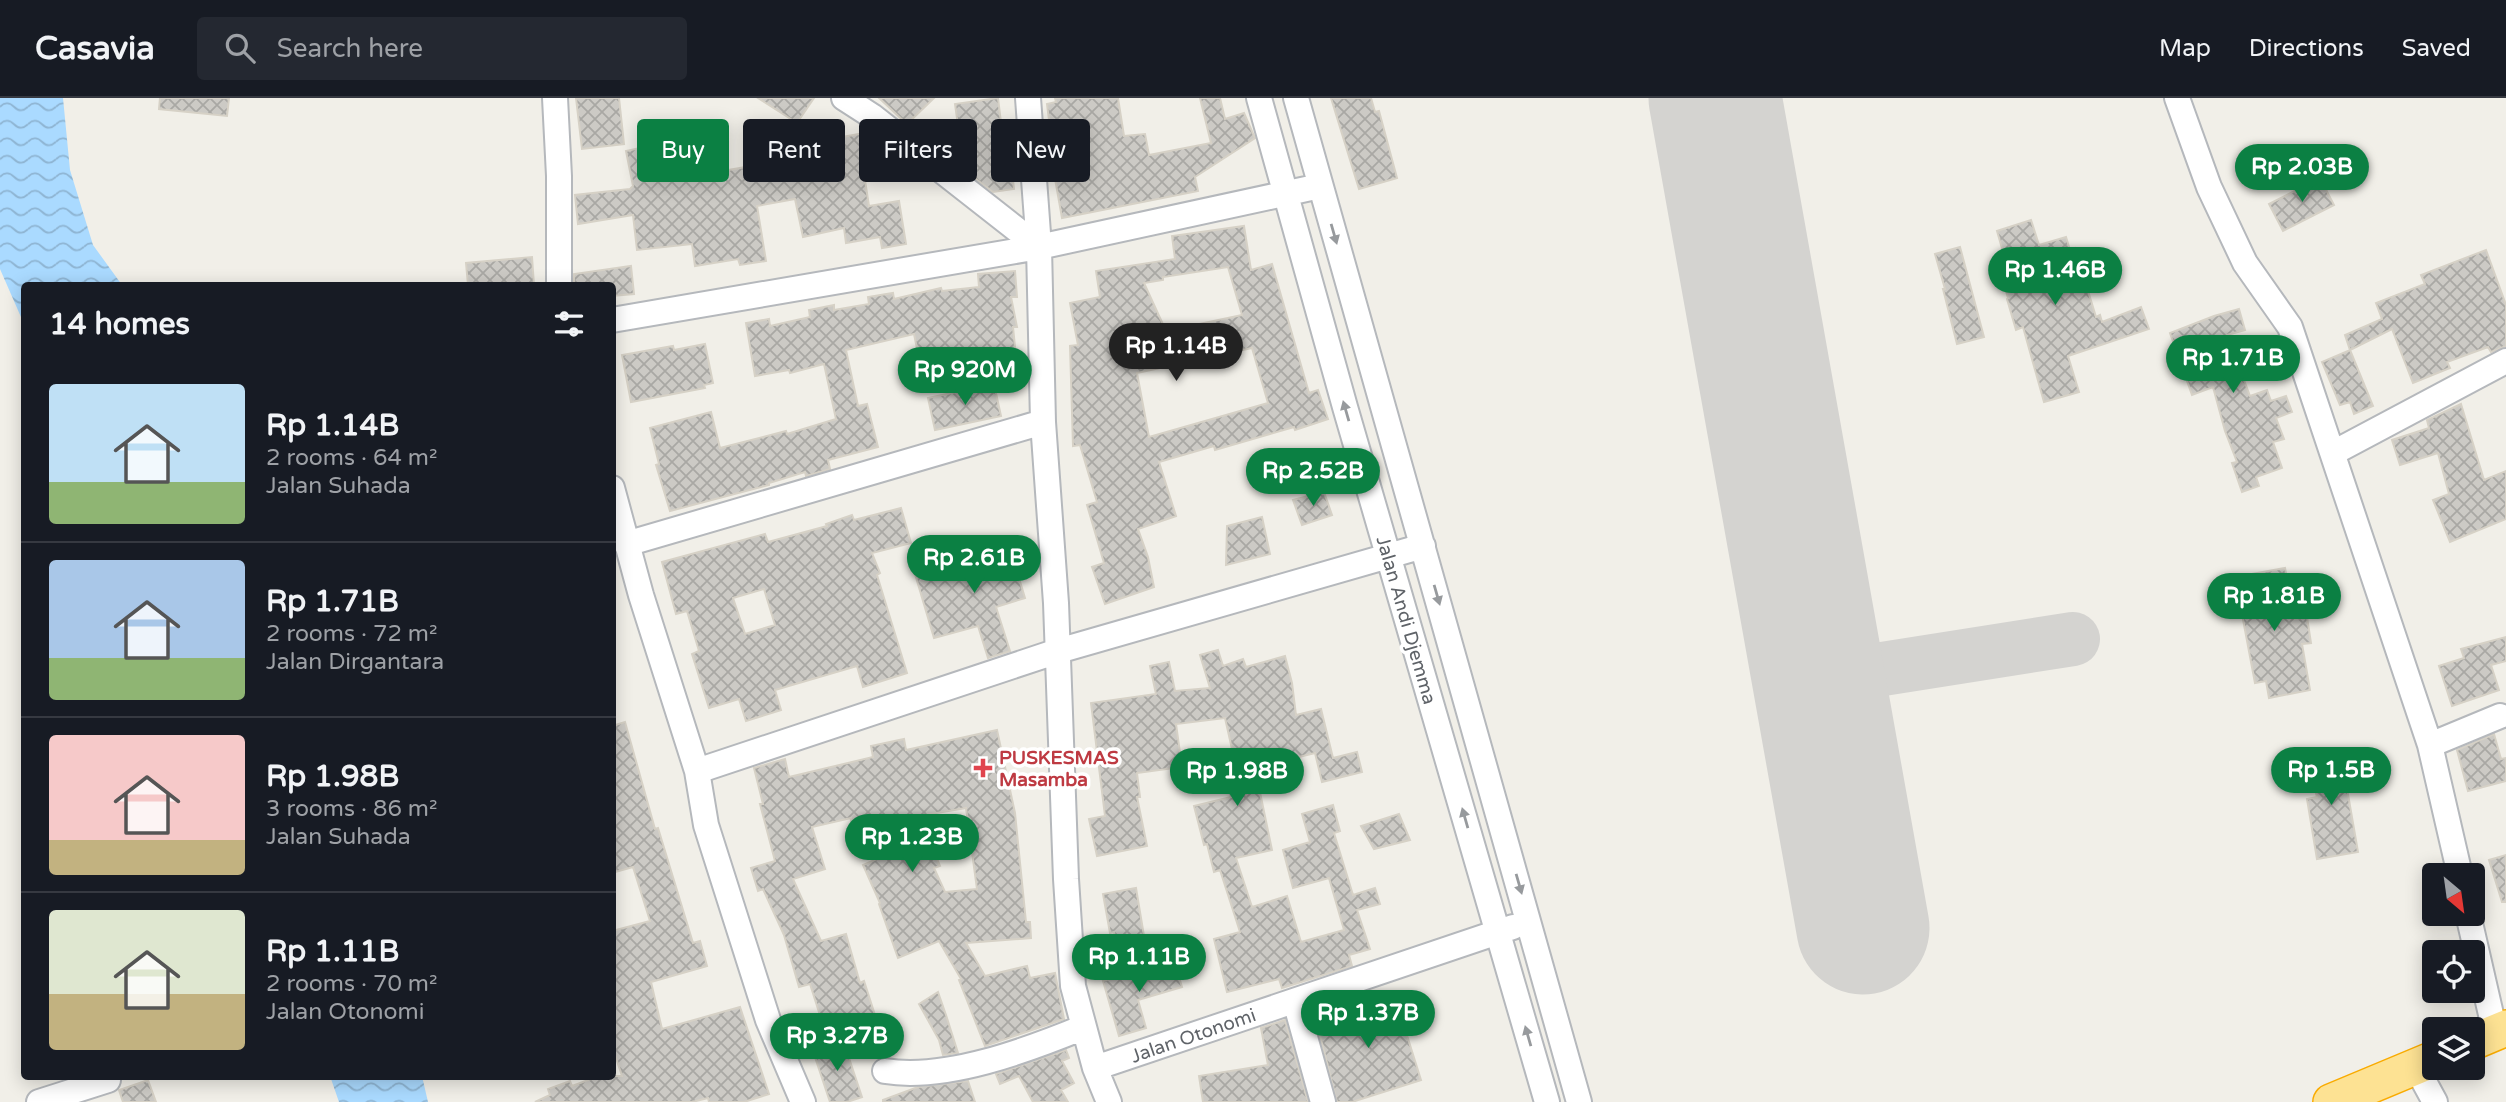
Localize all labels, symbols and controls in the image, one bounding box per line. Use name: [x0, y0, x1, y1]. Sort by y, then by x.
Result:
search box: [197, 17, 687, 80]
text: Casavia: [35, 29, 155, 68]
icon: search: [221, 29, 259, 67]
text: Search here: [277, 33, 423, 64]
text: Map: [2159, 34, 2211, 63]
text: Directions: [2249, 34, 2364, 63]
text: Saved: [2402, 34, 2471, 63]
chip: Buy: [637, 119, 729, 182]
chip: Rent: [743, 119, 845, 182]
chip: Filters: [859, 119, 977, 182]
chip: New: [991, 119, 1090, 182]
pin: Rp 2.03B: [2230, 144, 2374, 204]
text: Rp 2.03B: [2251, 153, 2353, 181]
one-way arrow: [1330, 224, 1340, 245]
pin: Rp 1.46B: [1983, 248, 2127, 307]
text: Rp 1.46B: [2004, 256, 2106, 284]
icon: filters: [550, 305, 588, 343]
text: 14 homes: [49, 306, 190, 343]
pin: Rp 1.14B: [1104, 324, 1248, 383]
text: Rp 1.14B: [1125, 332, 1227, 360]
pin: Rp 1.71B: [2161, 336, 2305, 395]
text: Rp 1.71B: [2182, 344, 2284, 372]
pin: Rp 920M: [900, 348, 1030, 407]
text: Rp 920M: [914, 356, 1016, 384]
one-way arrow: [1341, 400, 1351, 421]
text: Rp 1.14B: [266, 407, 399, 444]
icon: home: [105, 412, 189, 496]
text: 2 rooms · 64 m²: [266, 444, 437, 472]
pin: Rp 2.52B: [1241, 448, 1385, 508]
text: Rp 2.52B: [1262, 457, 1364, 485]
text: Jalan Suhada: [266, 472, 411, 500]
street label: Jalan Andi Djemma: [1371, 534, 1441, 707]
pin: Rp 2.61B: [902, 536, 1046, 595]
text: Rp 2.61B: [923, 544, 1025, 572]
pin: Rp 1.81B: [2202, 574, 2346, 633]
text: Rp 1.81B: [2223, 582, 2325, 610]
text: Rp 1.71B: [266, 583, 399, 620]
one-way arrow: [1432, 584, 1443, 606]
icon: home: [105, 588, 189, 672]
text: 2 rooms · 72 m²: [266, 620, 437, 648]
text: Jalan Dirgantara: [266, 648, 444, 676]
place label: PUSKESMAS Masamba: [999, 747, 1119, 791]
pin: Rp 1.98B: [1165, 748, 1309, 808]
pin: Rp 1.5B: [2266, 748, 2396, 807]
text: Rp 1.5B: [2287, 756, 2375, 784]
text: Rp 1.98B: [1186, 757, 1288, 785]
text: Rp 1.98B: [266, 758, 399, 795]
marker: PUSKESMAS Masamba: [973, 758, 993, 778]
icon: home: [105, 763, 189, 847]
text: 3 rooms · 86 m²: [266, 795, 437, 823]
one-way arrow: [1459, 807, 1469, 828]
pin: Rp 1.23B: [840, 814, 984, 874]
text: Jalan Suhada: [266, 823, 411, 851]
text: Rp 1.23B: [861, 823, 963, 851]
north arrow: [2422, 863, 2485, 926]
map controls: [2422, 863, 2485, 1080]
one-way arrow: [1515, 874, 1525, 895]
text: Rp 1.11B: [266, 933, 399, 970]
pin: Rp 1.11B: [1067, 934, 1211, 994]
icon: home: [105, 938, 189, 1022]
button: locate: [2422, 940, 2485, 1003]
text: Rp 1.11B: [1088, 943, 1190, 971]
text: 2 rooms · 70 m²: [266, 970, 437, 998]
pin: Rp 1.37B: [1296, 990, 1440, 1050]
text: Jalan Otonomi: [266, 998, 424, 1026]
text: Rp 1.37B: [1317, 999, 1419, 1027]
street label: Jalan Otonomi: [1128, 1004, 1259, 1068]
pin: Rp 3.27B: [765, 1014, 909, 1073]
button: layers: [2422, 1017, 2485, 1080]
text: Rp 3.27B: [786, 1022, 888, 1050]
one-way arrow: [1522, 1026, 1532, 1047]

